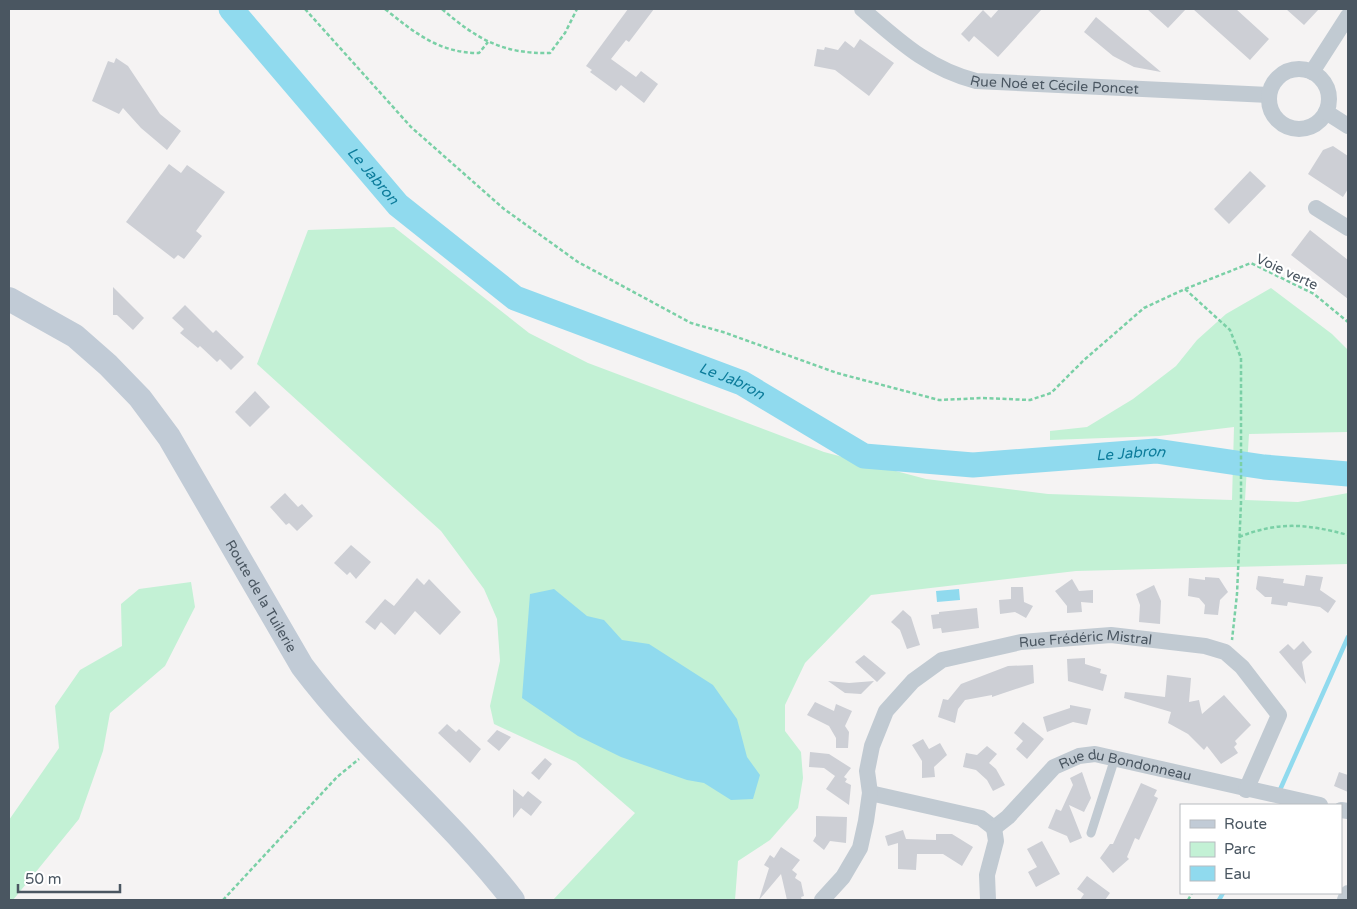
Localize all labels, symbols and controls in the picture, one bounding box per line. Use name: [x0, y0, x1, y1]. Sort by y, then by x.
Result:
street label: Rue Noé et Cécile Poncet: [968, 71, 1140, 97]
water label: Le Jabron: [344, 143, 403, 209]
street label: Voie verte: [1253, 250, 1321, 294]
water label: Le Jabron: [696, 359, 768, 404]
water label: Le Jabron: [1095, 442, 1168, 465]
street label: Route de la Tuilerie: [222, 537, 301, 655]
street label: Rue Frédéric Mistral: [1018, 626, 1153, 651]
street label: Rue du Bondonneau: [1056, 745, 1193, 784]
legend: [1180, 804, 1342, 894]
text: Route: [1224, 815, 1267, 833]
text: Parc: [1224, 840, 1256, 858]
scale bar: [18, 862, 120, 894]
text: Eau: [1224, 865, 1251, 883]
text: 50 m: [25, 870, 62, 888]

